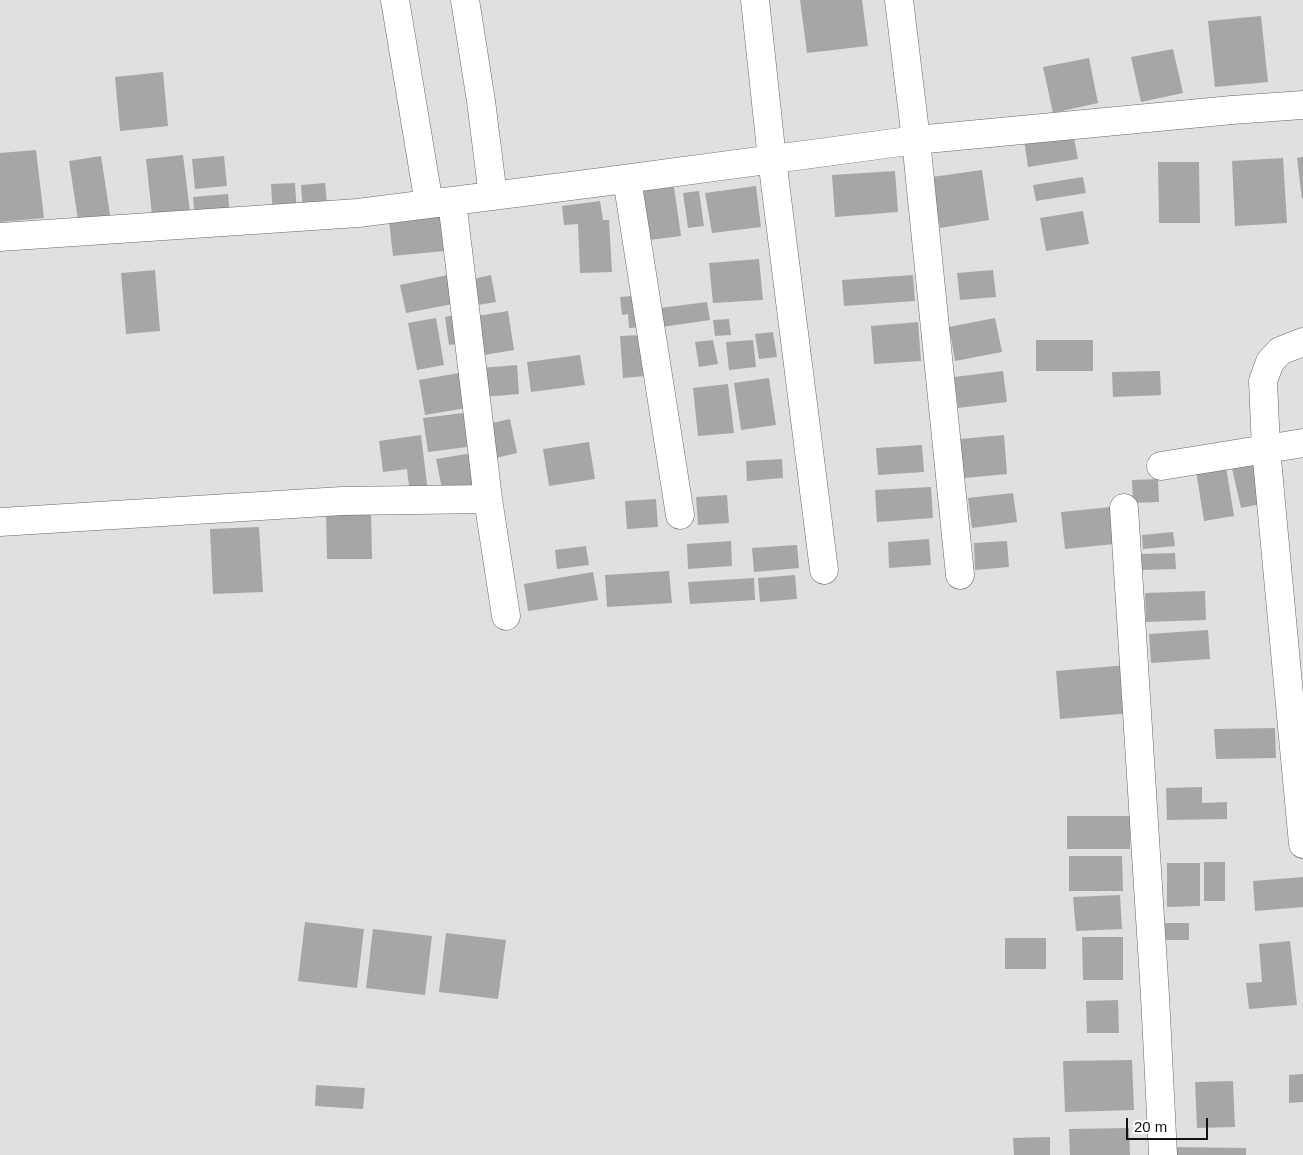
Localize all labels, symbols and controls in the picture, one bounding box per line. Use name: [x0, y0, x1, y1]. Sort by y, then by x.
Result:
scale bar: [1128, 1108, 1210, 1140]
text: 20 m: [1134, 1118, 1167, 1135]

